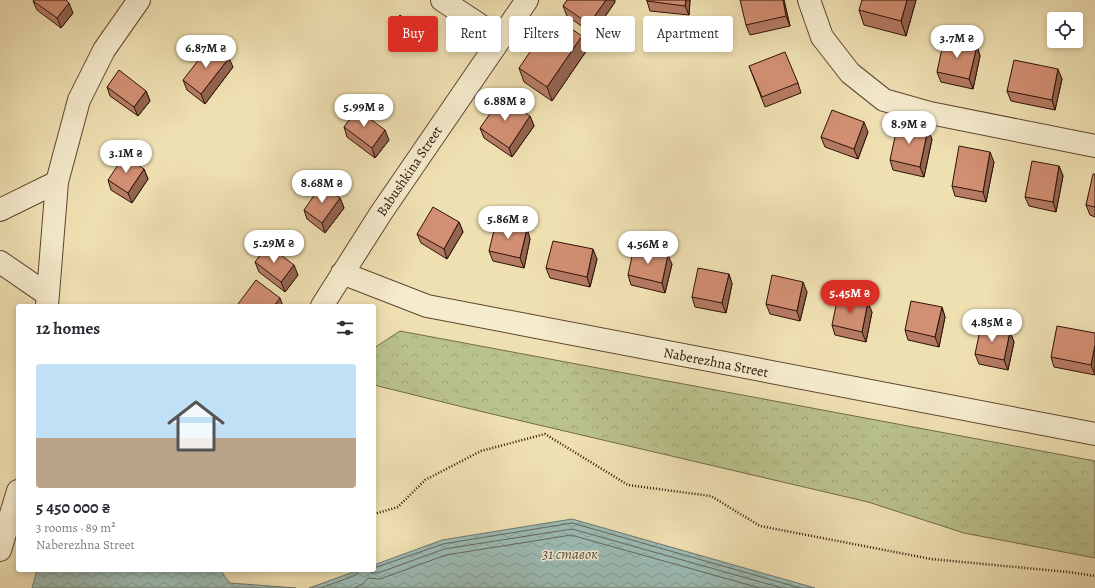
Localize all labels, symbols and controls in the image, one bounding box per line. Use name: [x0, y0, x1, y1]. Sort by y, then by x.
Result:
map controls: [1047, 12, 1083, 48]
button: locate: [1047, 12, 1083, 48]
chip: Buy: [388, 16, 438, 52]
chip: Rent: [446, 16, 501, 52]
chip: Filters: [509, 16, 573, 52]
chip: New: [581, 16, 635, 52]
chip: Apartment: [643, 16, 733, 52]
pin: 3.7M ₴: [924, 25, 990, 59]
text: 3.7M ₴: [940, 29, 974, 46]
pin: 6.87M ₴: [169, 35, 243, 69]
text: 6.87M ₴: [185, 39, 227, 56]
pin: 6.88M ₴: [468, 88, 542, 122]
text: 6.88M ₴: [484, 92, 526, 109]
pin: 5.99M ₴: [327, 94, 401, 128]
text: 5.99M ₴: [343, 98, 385, 115]
pin: 8.9M ₴: [876, 111, 942, 145]
text: 8.9M ₴: [891, 115, 927, 132]
street label: Babushkina Street: [372, 122, 447, 220]
pin: 3.1M ₴: [93, 140, 159, 174]
text: 3.1M ₴: [109, 144, 143, 161]
pin: 8.68M ₴: [285, 170, 359, 204]
text: 8.68M ₴: [301, 174, 343, 191]
pin: 5.86M ₴: [471, 206, 545, 240]
text: 5.86M ₴: [487, 210, 529, 227]
pin: 5.29M ₴: [237, 230, 311, 264]
pin: 4.56M ₴: [611, 231, 685, 265]
text: 5.29M ₴: [253, 234, 295, 251]
text: 4.56M ₴: [627, 235, 669, 252]
pin: 5.45M ₴: [813, 280, 887, 314]
text: 5.45M ₴: [830, 284, 870, 301]
pin: 4.85M ₴: [955, 309, 1029, 343]
text: 4.85M ₴: [971, 313, 1013, 330]
text: 12 homes: [36, 317, 100, 340]
icon: filters: [334, 317, 356, 339]
street label: Naberezhna Street: [662, 343, 770, 382]
icon: home: [160, 390, 232, 462]
text: 5 450 000 ₴: [36, 496, 111, 519]
text: 3 rooms · 89 m²: [36, 519, 115, 536]
text: Naberezhna Street: [36, 536, 135, 553]
water label: 31 ставок: [541, 544, 598, 564]

